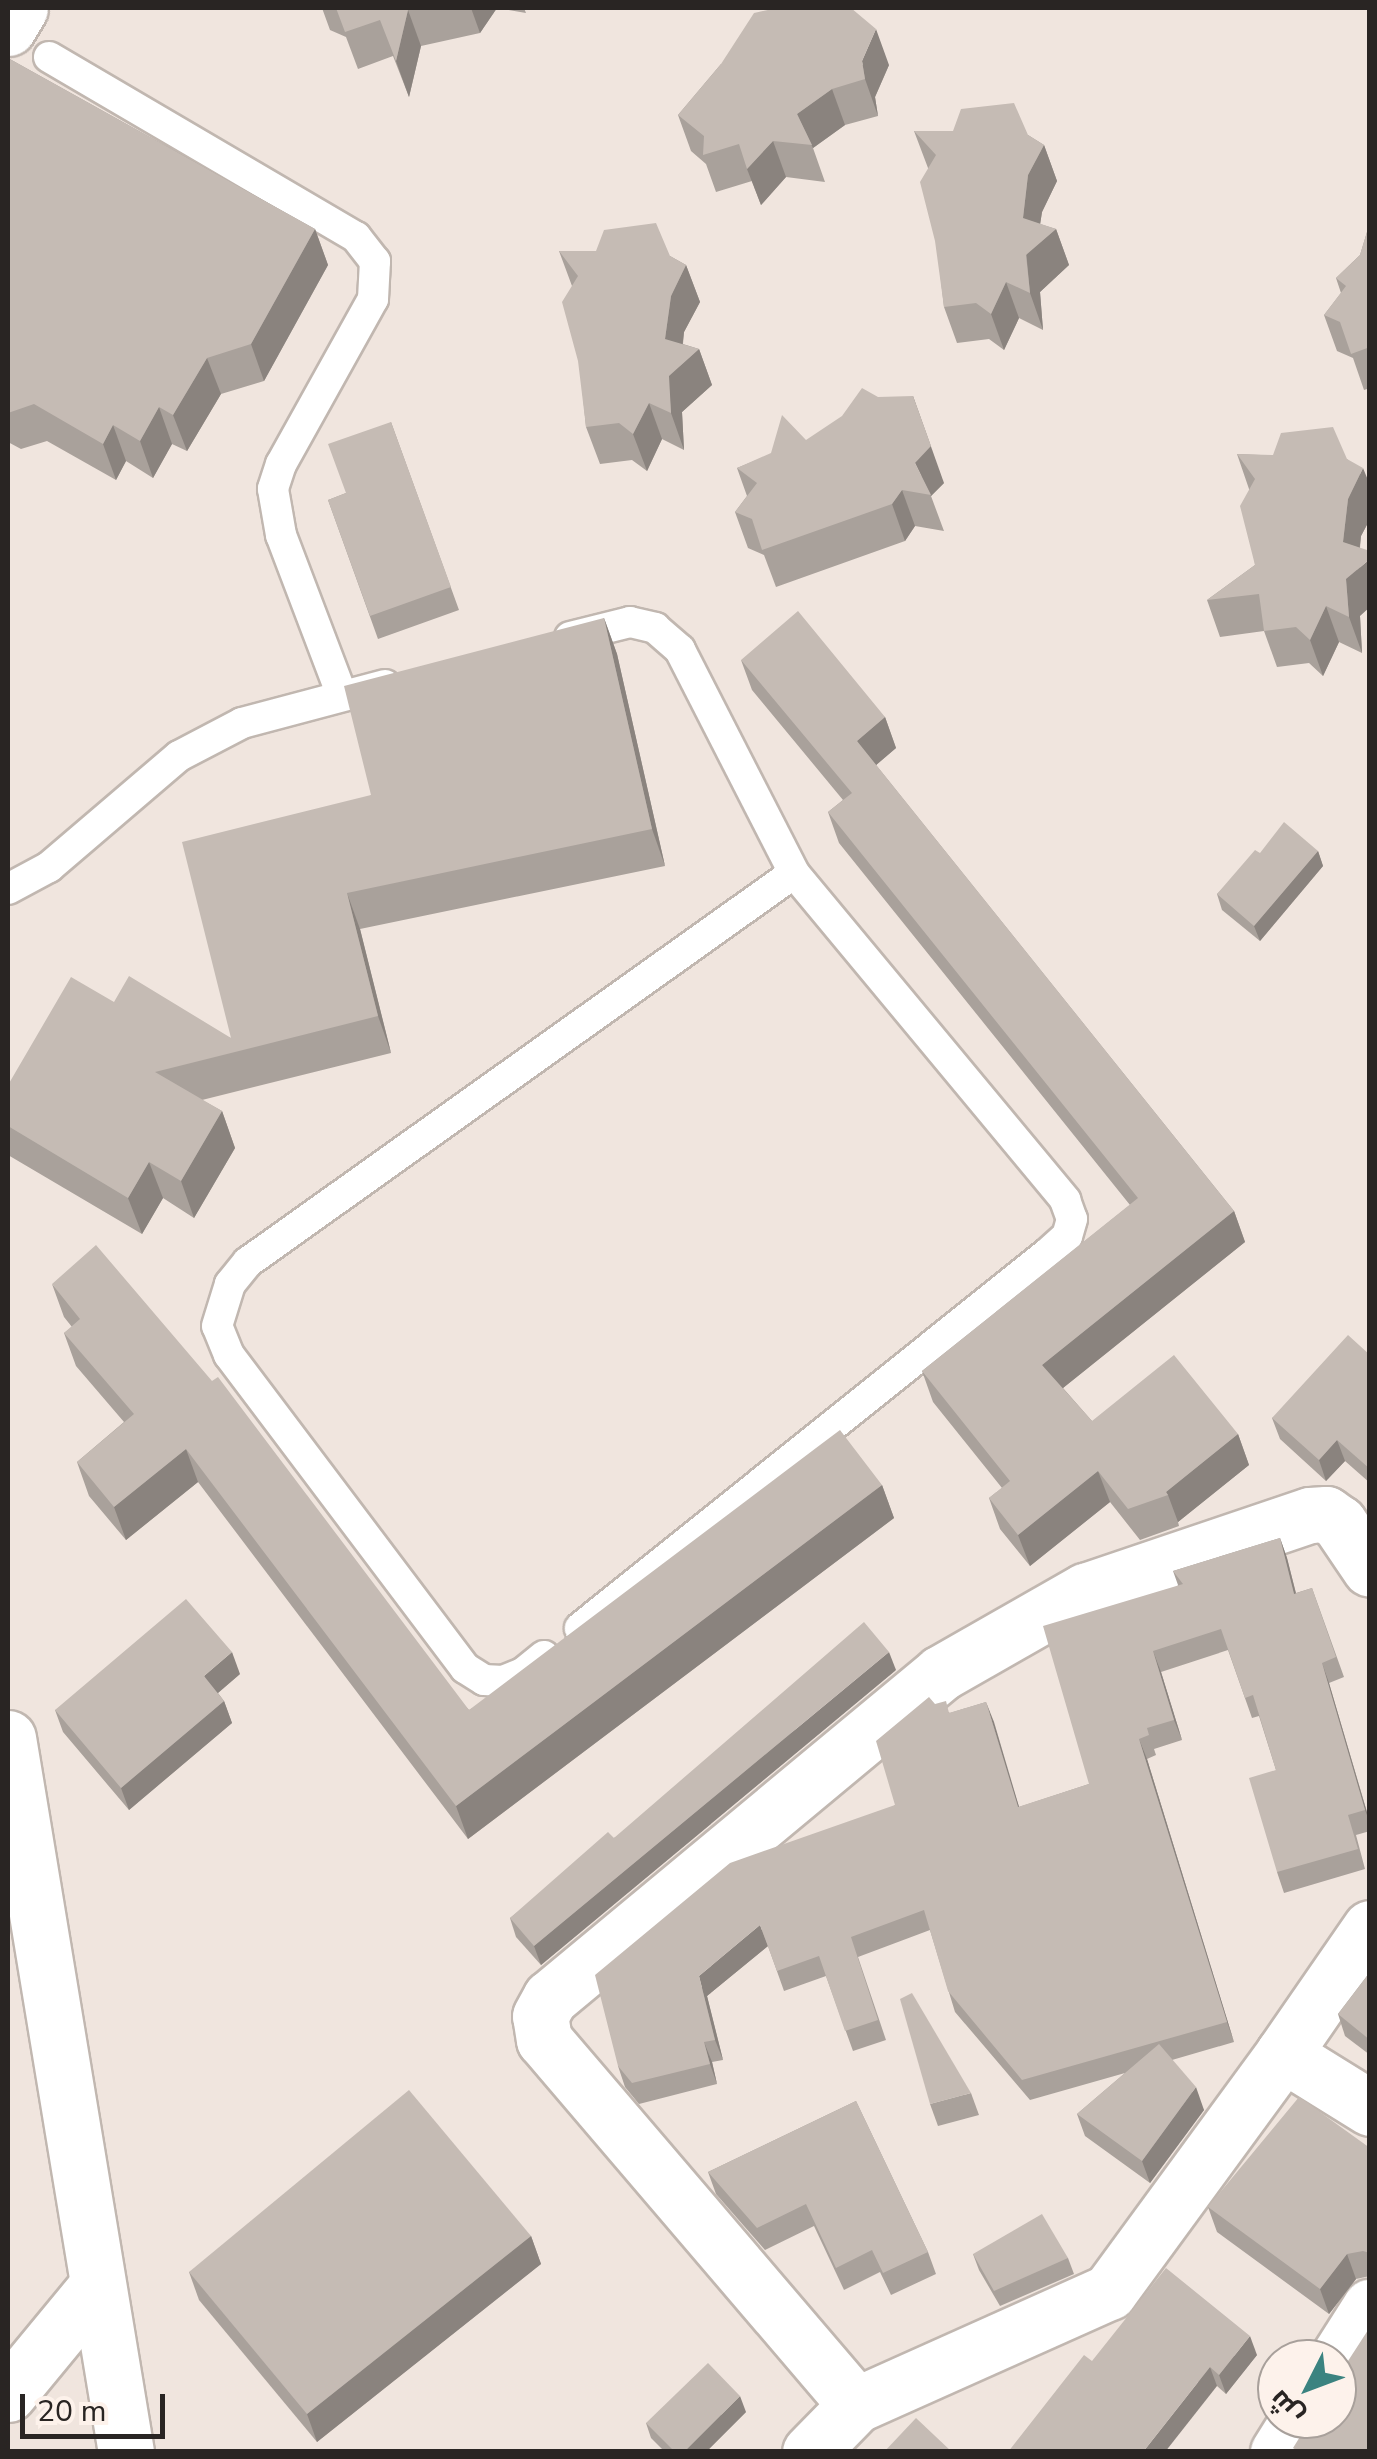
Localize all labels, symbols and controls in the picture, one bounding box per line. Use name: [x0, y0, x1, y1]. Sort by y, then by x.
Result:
north arrow: [1257, 2339, 1357, 2439]
scale bar: [25, 2374, 170, 2436]
text: ش: [1260, 2382, 1312, 2434]
text: 20 m: [37, 2391, 106, 2432]

